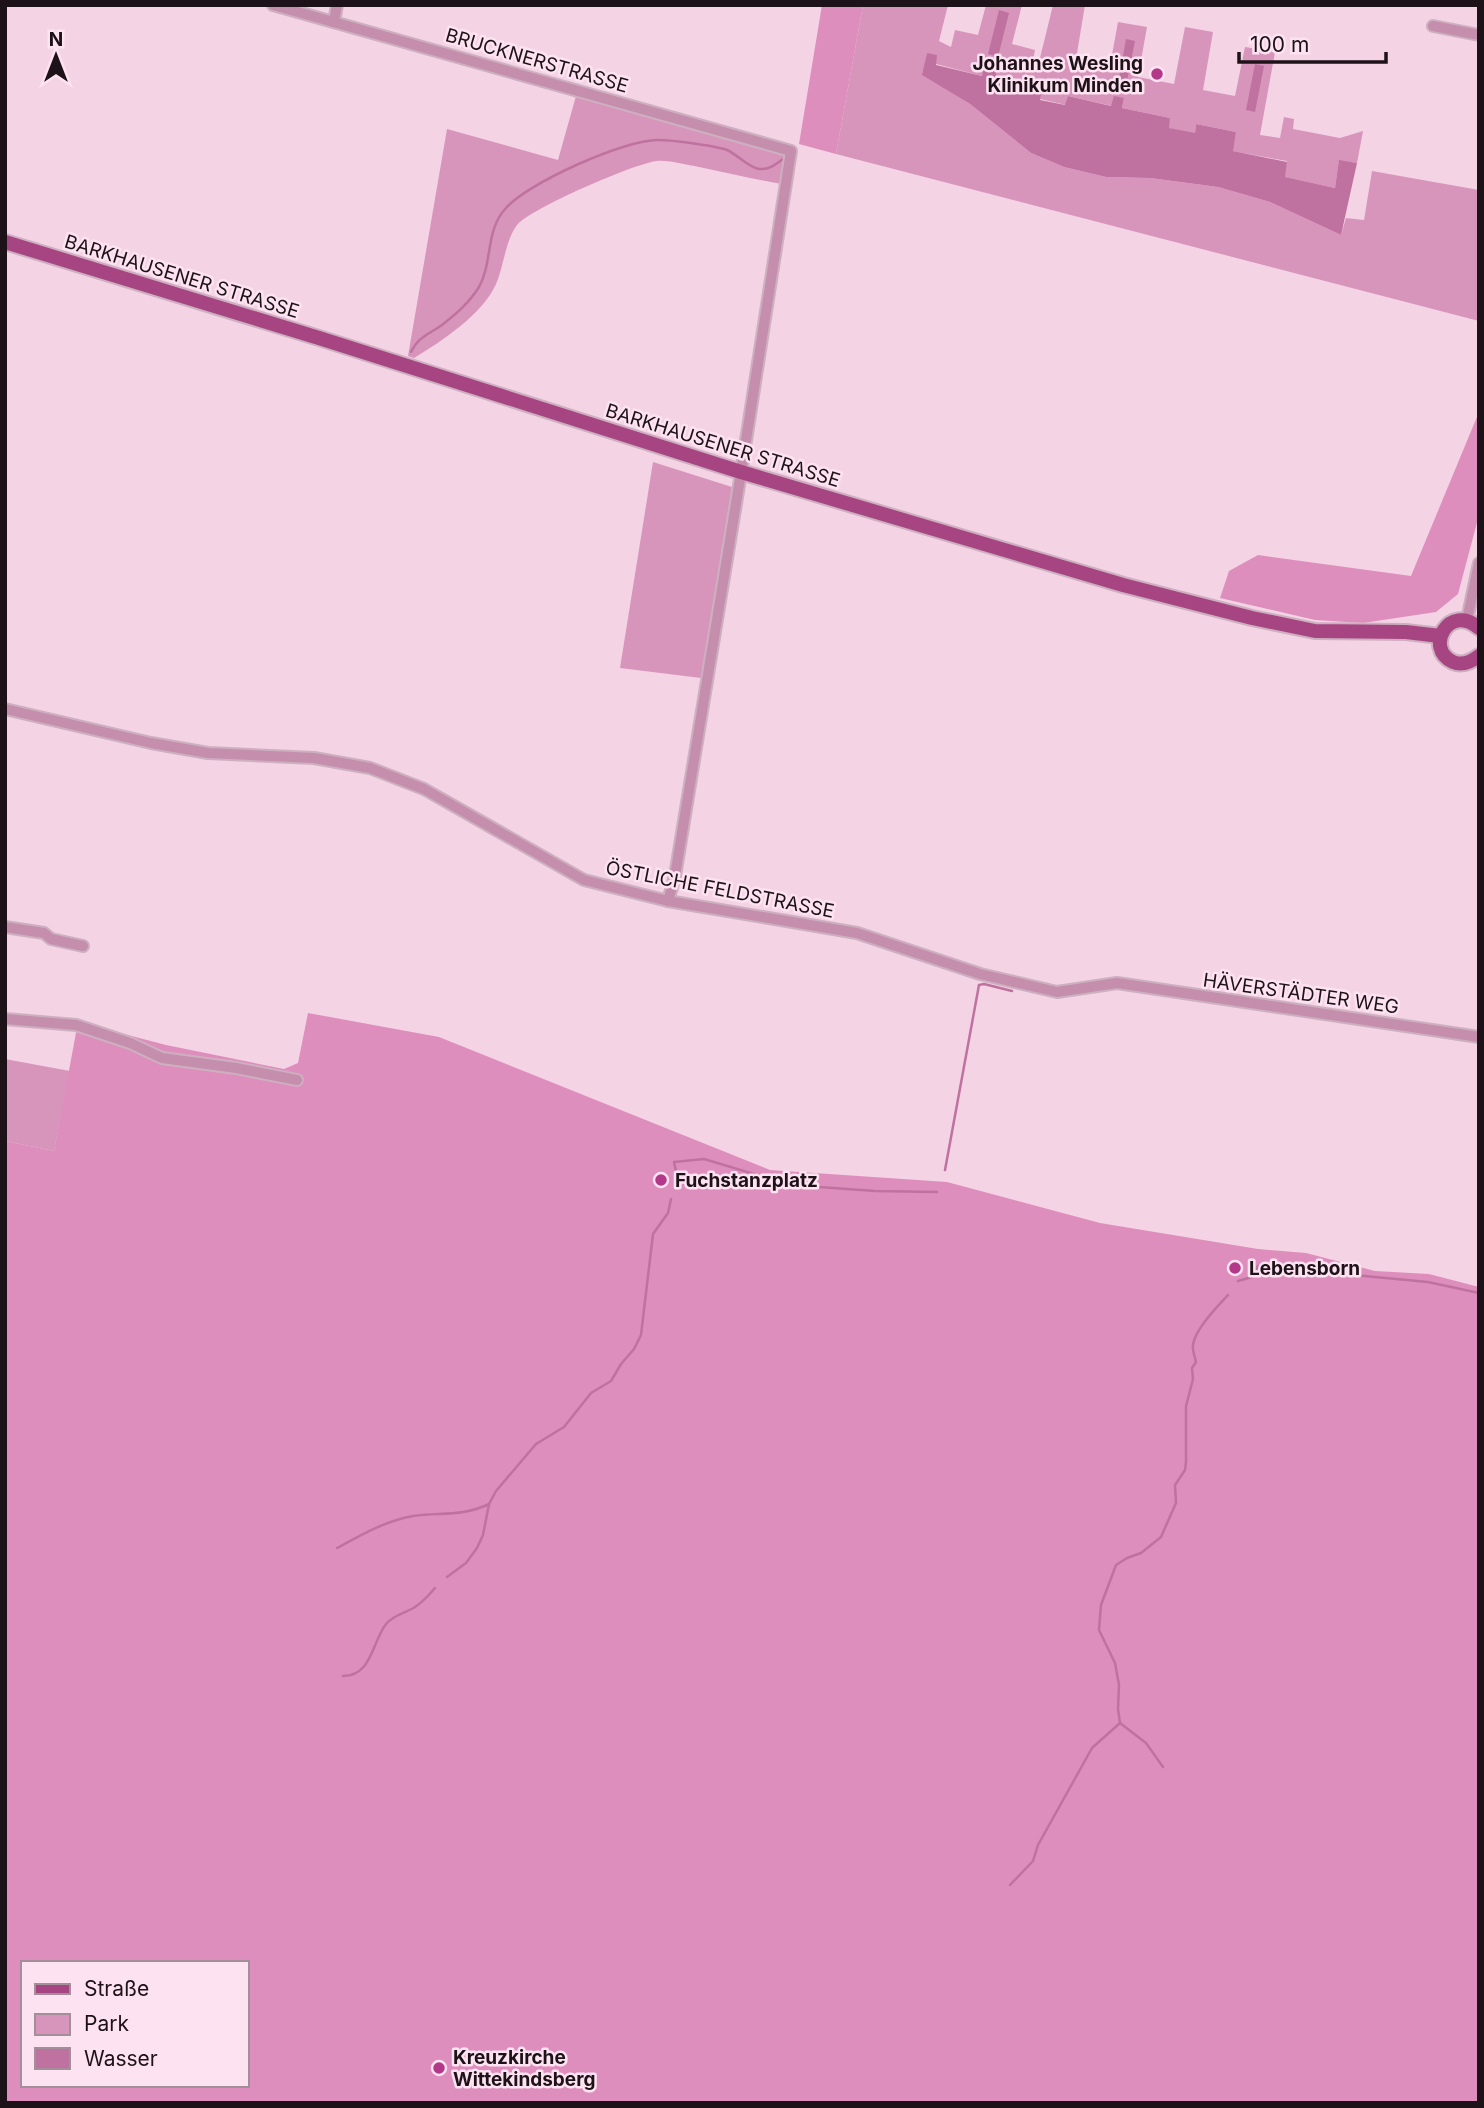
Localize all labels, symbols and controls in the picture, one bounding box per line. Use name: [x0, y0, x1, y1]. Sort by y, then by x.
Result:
north arrow: [21, 21, 91, 91]
scale bar: [1239, 21, 1386, 65]
street label: BRUCKNERSTRASSE: [443, 23, 631, 98]
text: N: [49, 28, 63, 51]
text: 100 m: [1250, 32, 1309, 57]
place label: Johannes Wesling Klinikum Minden: [972, 52, 1143, 97]
marker: Johannes Wesling Klinikum Minden: [1149, 66, 1165, 82]
street label: BARKHAUSENER STRASSE: [62, 230, 302, 323]
street label: BARKHAUSENER STRASSE: [603, 399, 843, 492]
street label: ÖSTLICHE FELDSTRASSE: [604, 856, 836, 923]
street label: HÄVERSTÄDTER WEG: [1202, 968, 1400, 1019]
place label: Fuchstanzplatz: [675, 1169, 818, 1192]
marker: Fuchstanzplatz: [653, 1172, 669, 1188]
place label: Lebensborn: [1249, 1257, 1360, 1280]
marker: Lebensborn: [1227, 1260, 1243, 1276]
legend: [21, 1961, 248, 2087]
text: Straße: [84, 1976, 149, 2001]
text: Park: [84, 2011, 129, 2036]
text: Wasser: [84, 2046, 158, 2071]
place label: Kreuzkirche Wittekindsberg: [453, 2046, 595, 2091]
marker: Kreuzkirche Wittekindsberg: [431, 2060, 447, 2076]

